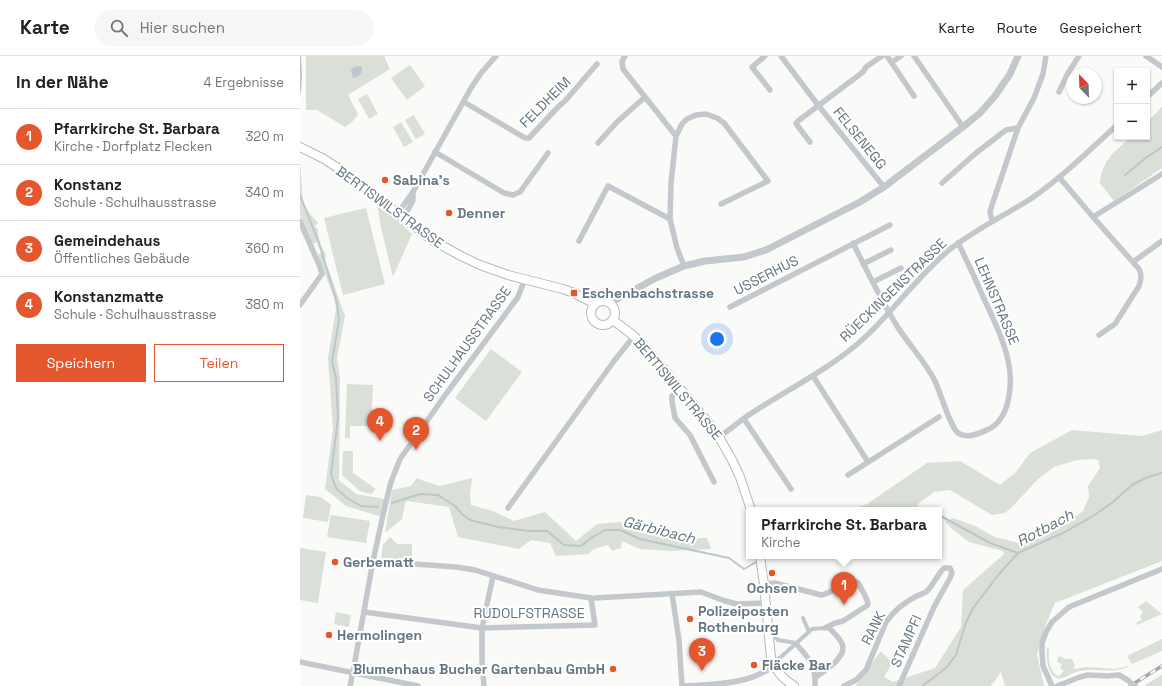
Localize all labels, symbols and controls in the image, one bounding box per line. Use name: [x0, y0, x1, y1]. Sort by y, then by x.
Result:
search box: [94, 10, 374, 46]
text: Karte: [20, 15, 70, 40]
icon: search: [108, 17, 130, 39]
text: Hier suchen: [140, 18, 225, 37]
text: Karte: [939, 19, 975, 37]
text: Route: [997, 19, 1037, 37]
text: Gespeichert: [1059, 19, 1142, 37]
north arrow: [1066, 68, 1102, 104]
map controls: [1114, 68, 1150, 140]
button: +: [1114, 68, 1150, 104]
text: In der Nähe: [16, 71, 108, 93]
street label: FELDHEIM: [516, 73, 574, 131]
text: 4 Ergebnisse: [204, 74, 284, 91]
street label: FELSENEGG: [829, 103, 891, 173]
button: −: [1114, 104, 1150, 140]
text: Pfarrkirche St. Barbara: [54, 119, 220, 138]
text: 1: [26, 128, 32, 145]
text: 320 m: [245, 128, 284, 145]
text: Kirche · Dorfplatz Flecken: [54, 138, 212, 155]
street label: BERTISWILSTRASSE: [333, 162, 447, 252]
place label: Sabina's: [393, 171, 450, 189]
text: Konstanz: [54, 175, 122, 194]
marker: Sabina's: [380, 175, 390, 185]
text: 2: [25, 184, 33, 201]
text: 340 m: [245, 184, 284, 201]
text: Schule · Schulhausstrasse: [54, 194, 217, 211]
place label: Denner: [457, 204, 506, 222]
marker: Denner: [444, 208, 454, 218]
text: Gemeindehaus: [54, 231, 160, 250]
street label: RÜECKINGENSTRASSE: [836, 234, 950, 346]
text: 3: [25, 240, 33, 257]
text: 360 m: [245, 240, 284, 257]
text: Öffentliches Gebäude: [54, 250, 190, 267]
street label: USSERHUS: [731, 251, 801, 299]
street label: LEHNSTRASSE: [971, 255, 1024, 347]
street label: SCHULHAUSSTRASSE: [419, 283, 515, 405]
place label: Eschenbachstrasse: [582, 284, 714, 302]
text: Konstanzmatte: [54, 287, 164, 306]
marker: Eschenbachstrasse: [569, 288, 579, 298]
text: 4: [25, 296, 33, 313]
text: 380 m: [245, 296, 284, 313]
text: Schule · Schulhausstrasse: [54, 306, 217, 323]
your location: [707, 329, 727, 349]
street label: BERTISWILSTRASSE: [630, 334, 726, 444]
button: Speichern: [16, 344, 146, 382]
button: Teilen: [154, 344, 284, 382]
pin: 4: [367, 408, 393, 441]
pin: 2: [403, 417, 429, 450]
water label: Rotbach: [1013, 504, 1077, 550]
popup: [746, 507, 942, 559]
water label: Gärbibach: [621, 511, 698, 548]
text: Pfarrkirche St. Barbara: [761, 515, 927, 534]
text: Kirche: [761, 534, 800, 551]
place label: Gerbematt: [343, 553, 414, 571]
marker: Gerbematt: [330, 557, 340, 567]
marker: Ochsen: [767, 568, 777, 578]
pin: 1: [831, 572, 857, 605]
place label: Ochsen: [747, 579, 797, 597]
place label: Polizeiposten Rothenburg: [698, 602, 789, 636]
street label: RUDOLFSTRASSE: [473, 604, 585, 622]
street label: RANK: [857, 608, 889, 648]
street label: STAMPFI: [886, 612, 926, 670]
marker: Polizeiposten Rothenburg: [685, 614, 695, 624]
place label: Hermolingen: [337, 626, 422, 644]
marker: Hermolingen: [324, 630, 334, 640]
pin: 3: [689, 638, 715, 671]
place label: Fläcke Bar: [762, 656, 832, 674]
place label: Blumenhaus Bucher Gartenbau GmbH: [353, 660, 605, 678]
marker: Fläcke Bar: [749, 660, 759, 670]
marker: Blumenhaus Bucher Gartenbau GmbH: [608, 664, 618, 674]

